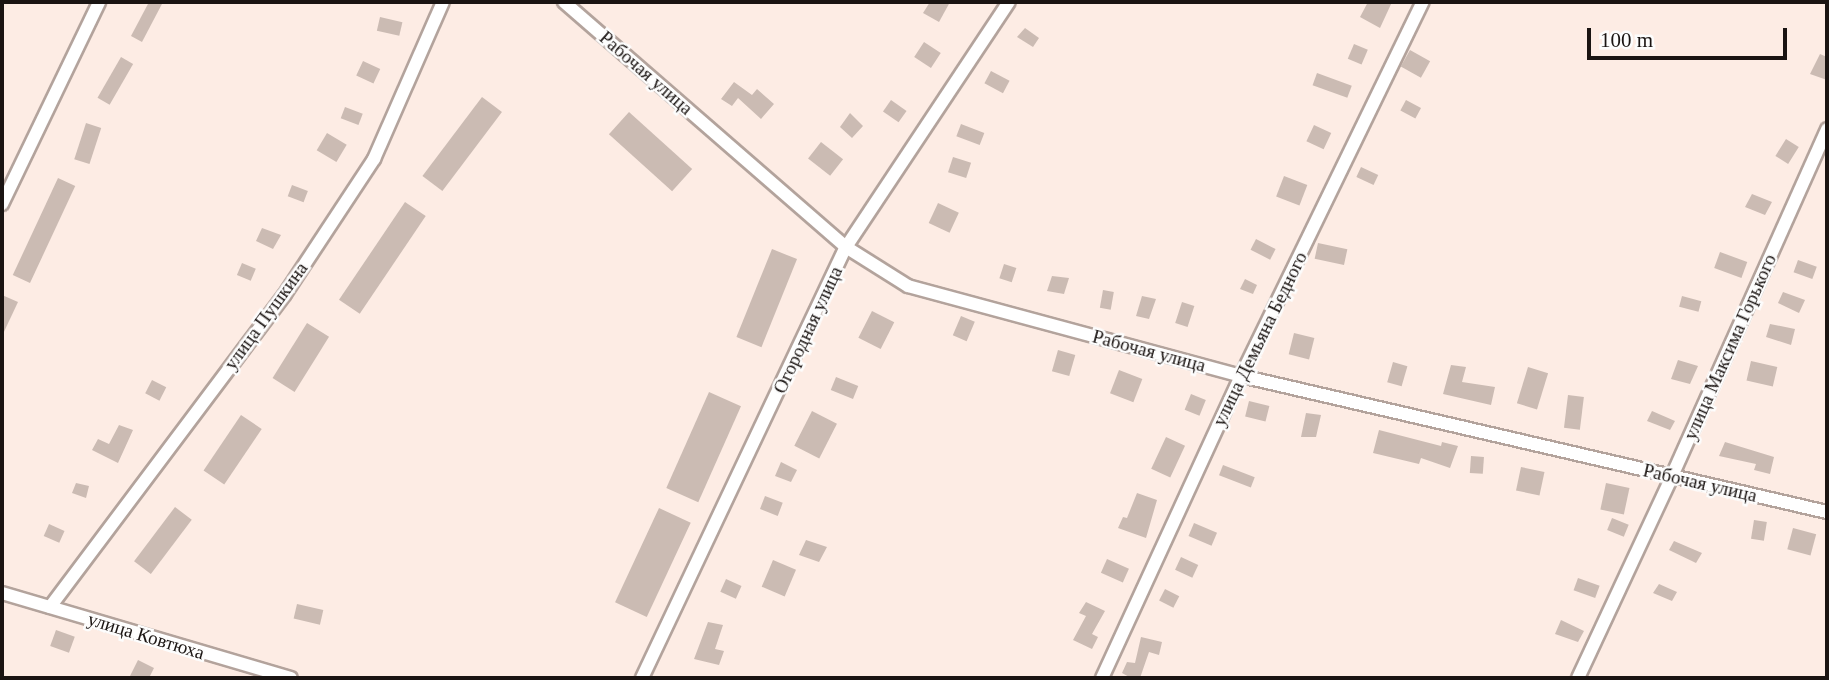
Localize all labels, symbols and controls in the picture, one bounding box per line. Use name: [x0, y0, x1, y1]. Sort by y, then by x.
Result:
scale bar: [1591, 14, 1790, 58]
street label: Рабочая улица: [595, 26, 697, 120]
text: 100 m: [1600, 28, 1653, 52]
street label: улица Демьяна Бедного: [1208, 248, 1312, 430]
street label: улица Максима Горького: [1679, 251, 1781, 443]
street label: улица Пушкина: [219, 258, 313, 374]
street label: Огородная улица: [769, 263, 847, 397]
street label: Рабочая улица: [1090, 325, 1208, 377]
street label: Рабочая улица: [1641, 459, 1759, 507]
street label: улица Ковтюха: [85, 607, 207, 665]

